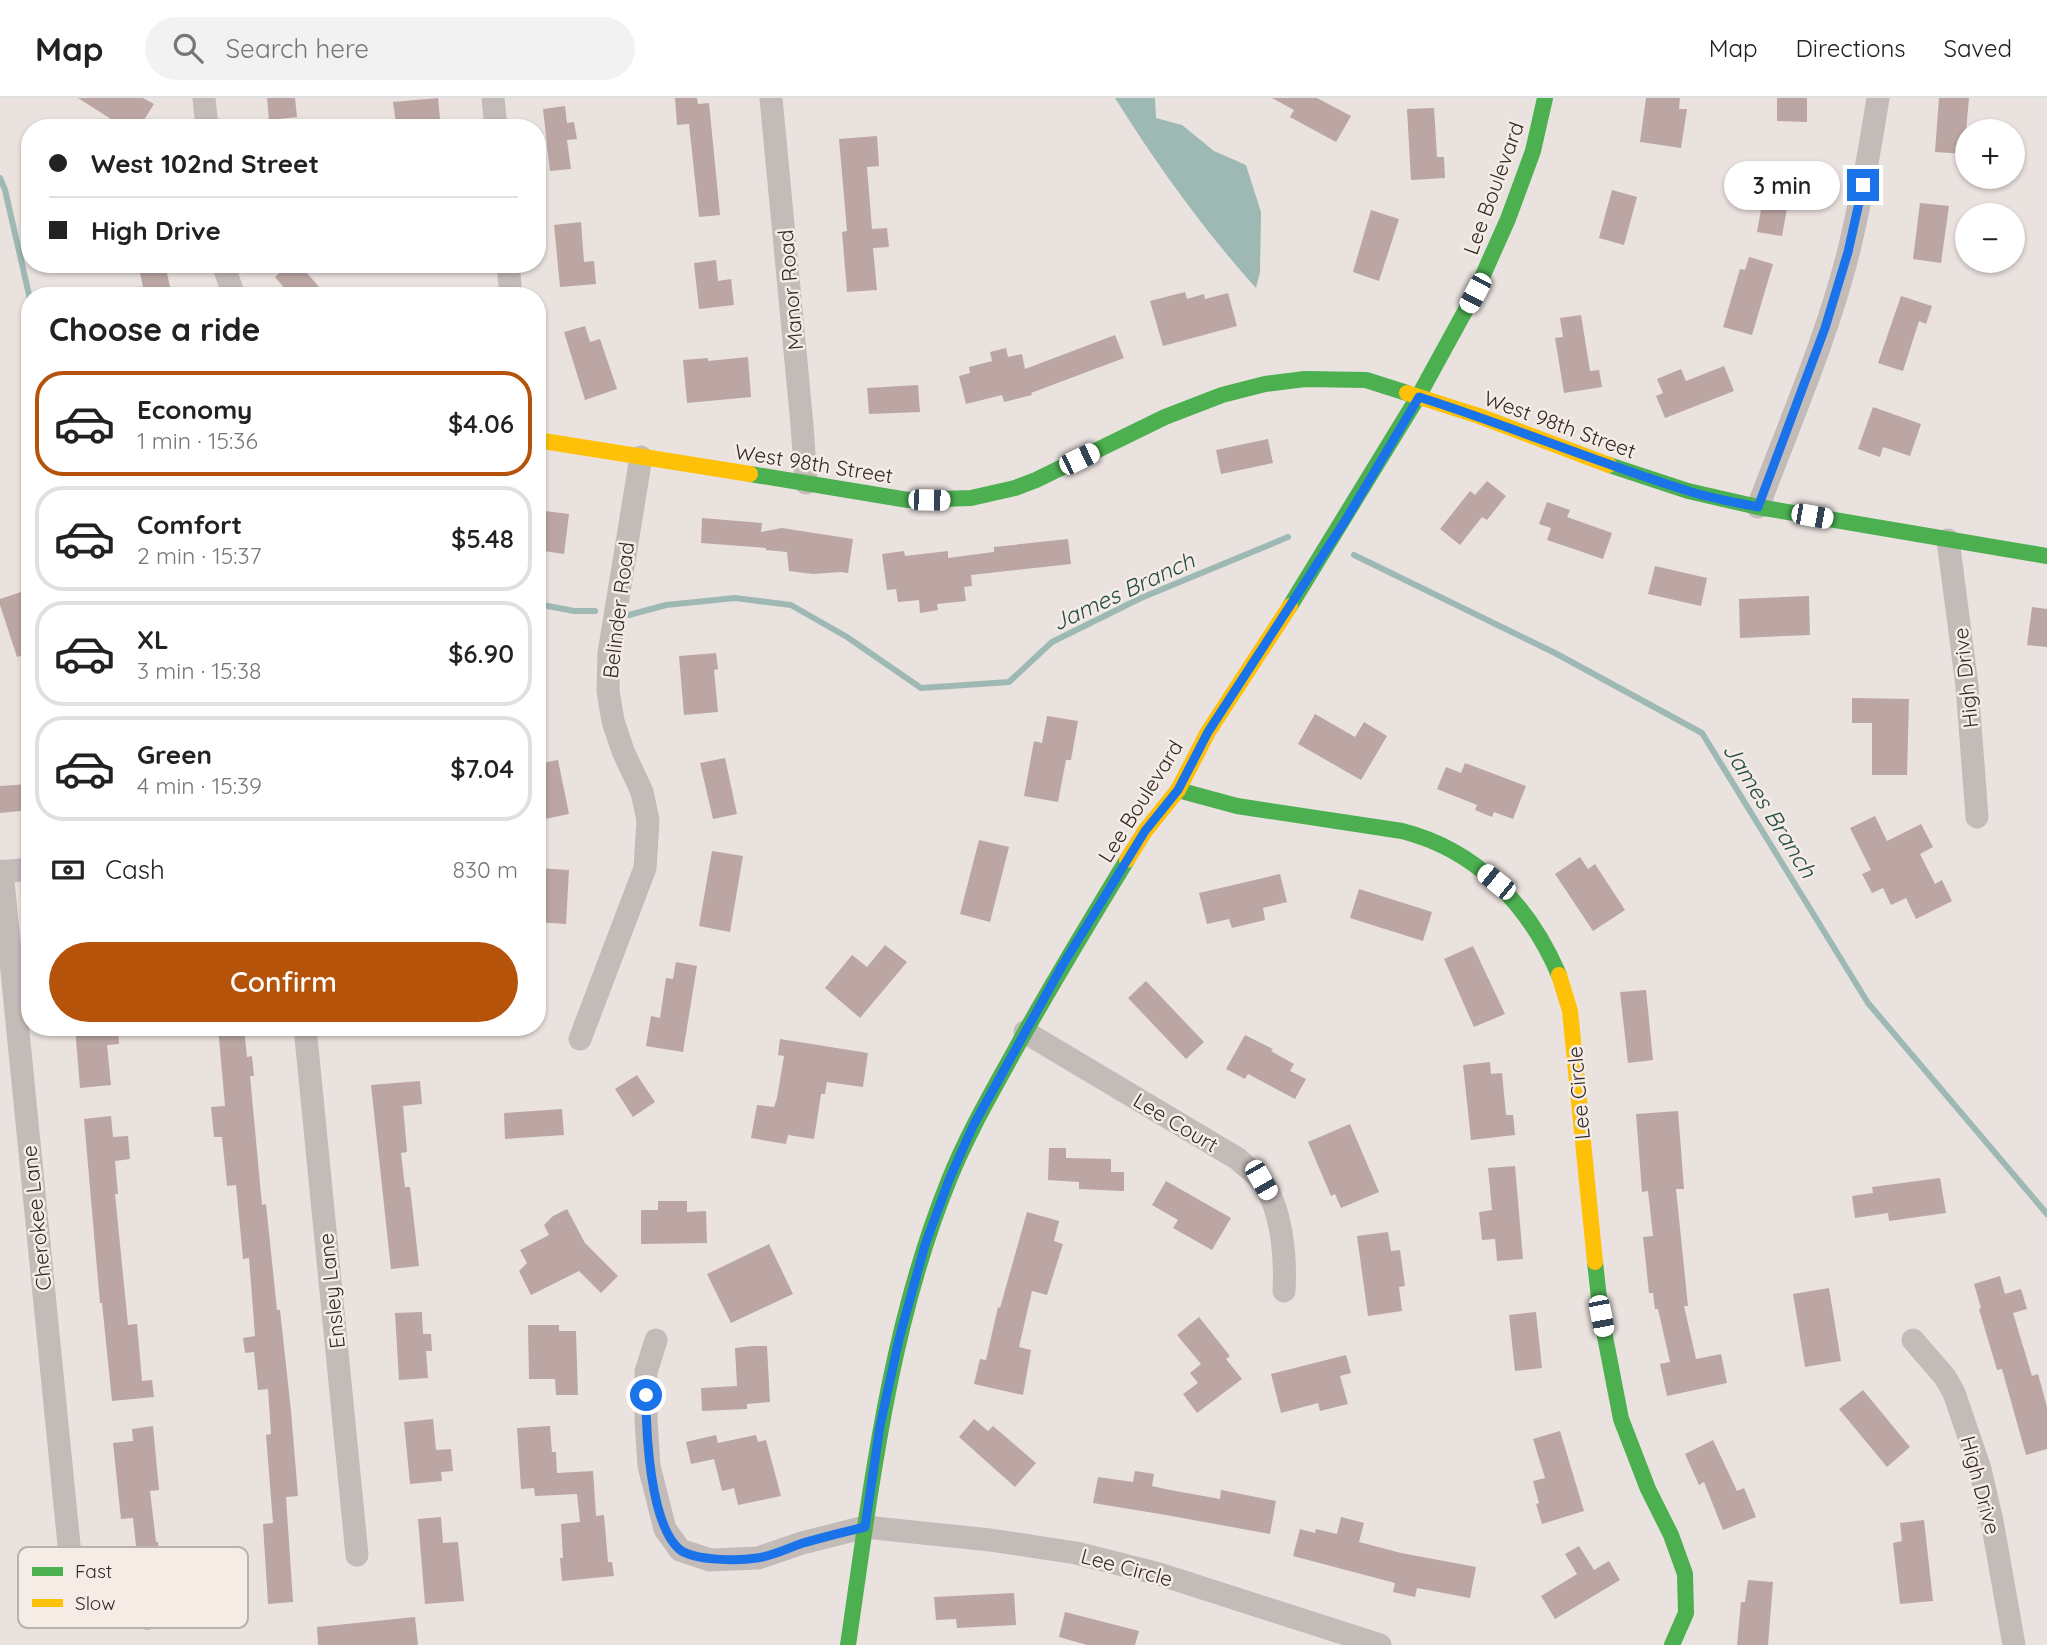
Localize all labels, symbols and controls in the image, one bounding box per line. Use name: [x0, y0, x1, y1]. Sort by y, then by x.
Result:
search box: [145, 17, 635, 80]
text: Map: [35, 28, 103, 69]
icon: search: [169, 29, 207, 67]
text: Search here: [225, 32, 369, 65]
text: Map: [1709, 33, 1758, 63]
text: Directions: [1796, 33, 1906, 63]
text: Saved: [1944, 33, 2012, 63]
street label: Lee Boulevard: [1457, 118, 1529, 258]
map controls: [1955, 119, 2025, 273]
button: +: [1955, 119, 2025, 189]
text: West 102nd Street: [91, 147, 319, 180]
callout: 3 min: [1723, 160, 1839, 210]
route end: [1847, 169, 1879, 201]
text: 3 min: [1753, 171, 1811, 200]
button: −: [1955, 203, 2025, 273]
text: High Drive: [91, 214, 221, 247]
street label: Manor Road: [772, 229, 808, 351]
car: [1456, 270, 1495, 316]
text: Choose a ride: [49, 309, 261, 349]
street label: West 98th Street: [1480, 384, 1640, 464]
icon: car: [53, 392, 116, 455]
text: Economy: [137, 393, 252, 426]
text: $4.06: [448, 407, 514, 440]
text: 1 min · 15:36: [137, 426, 258, 455]
street label: West 98th Street: [733, 438, 895, 488]
car: [1056, 440, 1103, 478]
car: [908, 489, 951, 511]
car: [1790, 502, 1835, 530]
icon: car: [53, 507, 116, 570]
text: Comfort: [137, 508, 242, 541]
text: $5.48: [451, 522, 514, 555]
street label: Belinder Road: [597, 540, 639, 680]
text: 2 min · 15:37: [137, 541, 261, 570]
water label: James Branch: [1047, 545, 1200, 637]
icon: car: [53, 622, 116, 685]
text: XL: [137, 623, 169, 656]
street label: High Drive: [1947, 626, 1983, 730]
text: $6.90: [448, 637, 514, 670]
text: 3 min · 15:38: [137, 656, 261, 685]
street label: Lee Boulevard: [1092, 735, 1188, 867]
icon: car: [53, 737, 116, 800]
water label: James Branch: [1717, 737, 1824, 884]
text: Green: [137, 738, 212, 771]
text: $7.04: [450, 752, 514, 785]
text: 4 min · 15:39: [137, 771, 262, 800]
icon: cash: [49, 851, 87, 889]
text: Cash: [105, 853, 165, 886]
text: 830 m: [453, 855, 518, 884]
car: [1474, 861, 1519, 903]
button: Confirm: [49, 942, 518, 1022]
street label: Lee Circle: [1561, 1045, 1595, 1141]
street label: Lee Court: [1129, 1087, 1223, 1157]
street label: Cherokee Lane: [15, 1144, 57, 1292]
car: [1242, 1157, 1281, 1203]
street label: Ensley Lane: [312, 1232, 350, 1350]
car: [1587, 1293, 1616, 1339]
route start: [630, 1379, 662, 1411]
street label: High Drive: [1955, 1433, 2007, 1537]
street label: Lee Circle: [1078, 1542, 1176, 1592]
legend: [18, 1547, 248, 1628]
text: Fast: [75, 1559, 112, 1583]
text: Slow: [75, 1591, 116, 1615]

